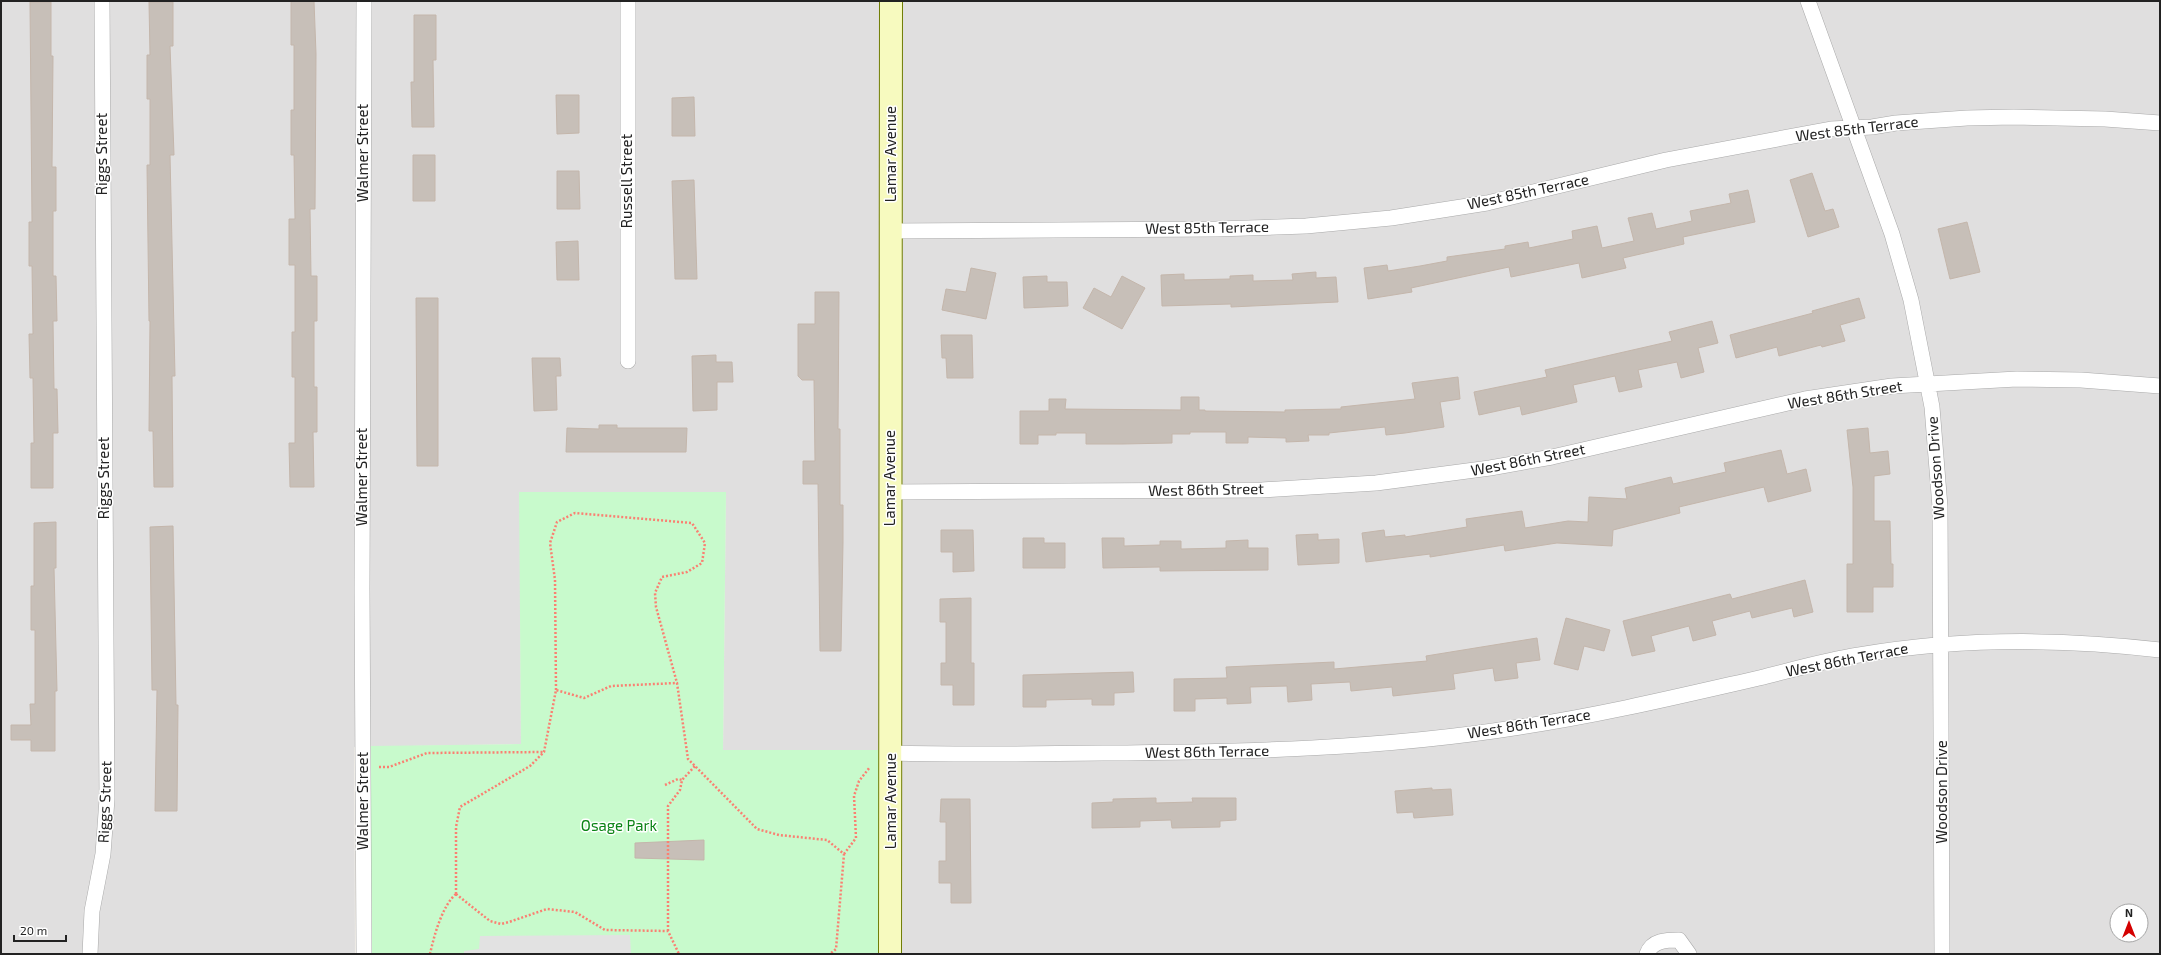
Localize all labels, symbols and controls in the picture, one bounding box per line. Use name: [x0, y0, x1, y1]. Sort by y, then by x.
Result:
street label: Walmer Street: [353, 103, 371, 202]
street label: Lamar Avenue: [881, 106, 899, 202]
street label: West 85th Terrace: [1794, 112, 1919, 144]
street label: Riggs Street: [92, 113, 110, 195]
street label: Russell Street: [617, 133, 635, 228]
street label: West 85th Terrace: [1465, 169, 1590, 213]
street label: West 85th Terrace: [1145, 217, 1269, 237]
street label: West 86th Street: [1786, 376, 1904, 412]
street label: Woodson Drive: [1922, 416, 1948, 520]
street label: Walmer Street: [352, 427, 370, 526]
street label: Lamar Avenue: [880, 430, 898, 526]
street label: Riggs Street: [94, 437, 112, 519]
street label: West 86th Street: [1469, 439, 1587, 479]
street label: West 86th Street: [1148, 479, 1264, 499]
street label: West 86th Terrace: [1784, 638, 1910, 680]
street label: West 86th Terrace: [1466, 704, 1592, 742]
street label: Woodson Drive: [1932, 740, 1950, 844]
street label: West 86th Terrace: [1145, 741, 1269, 761]
street label: Walmer Street: [353, 751, 371, 850]
street label: Lamar Avenue: [881, 753, 899, 849]
street label: Riggs Street: [94, 760, 114, 843]
park label: Osage Park: [581, 816, 657, 834]
north arrow: [2109, 903, 2149, 943]
text: N: [2125, 906, 2133, 919]
scale bar: [14, 917, 66, 943]
text: 20 m: [20, 923, 47, 937]

